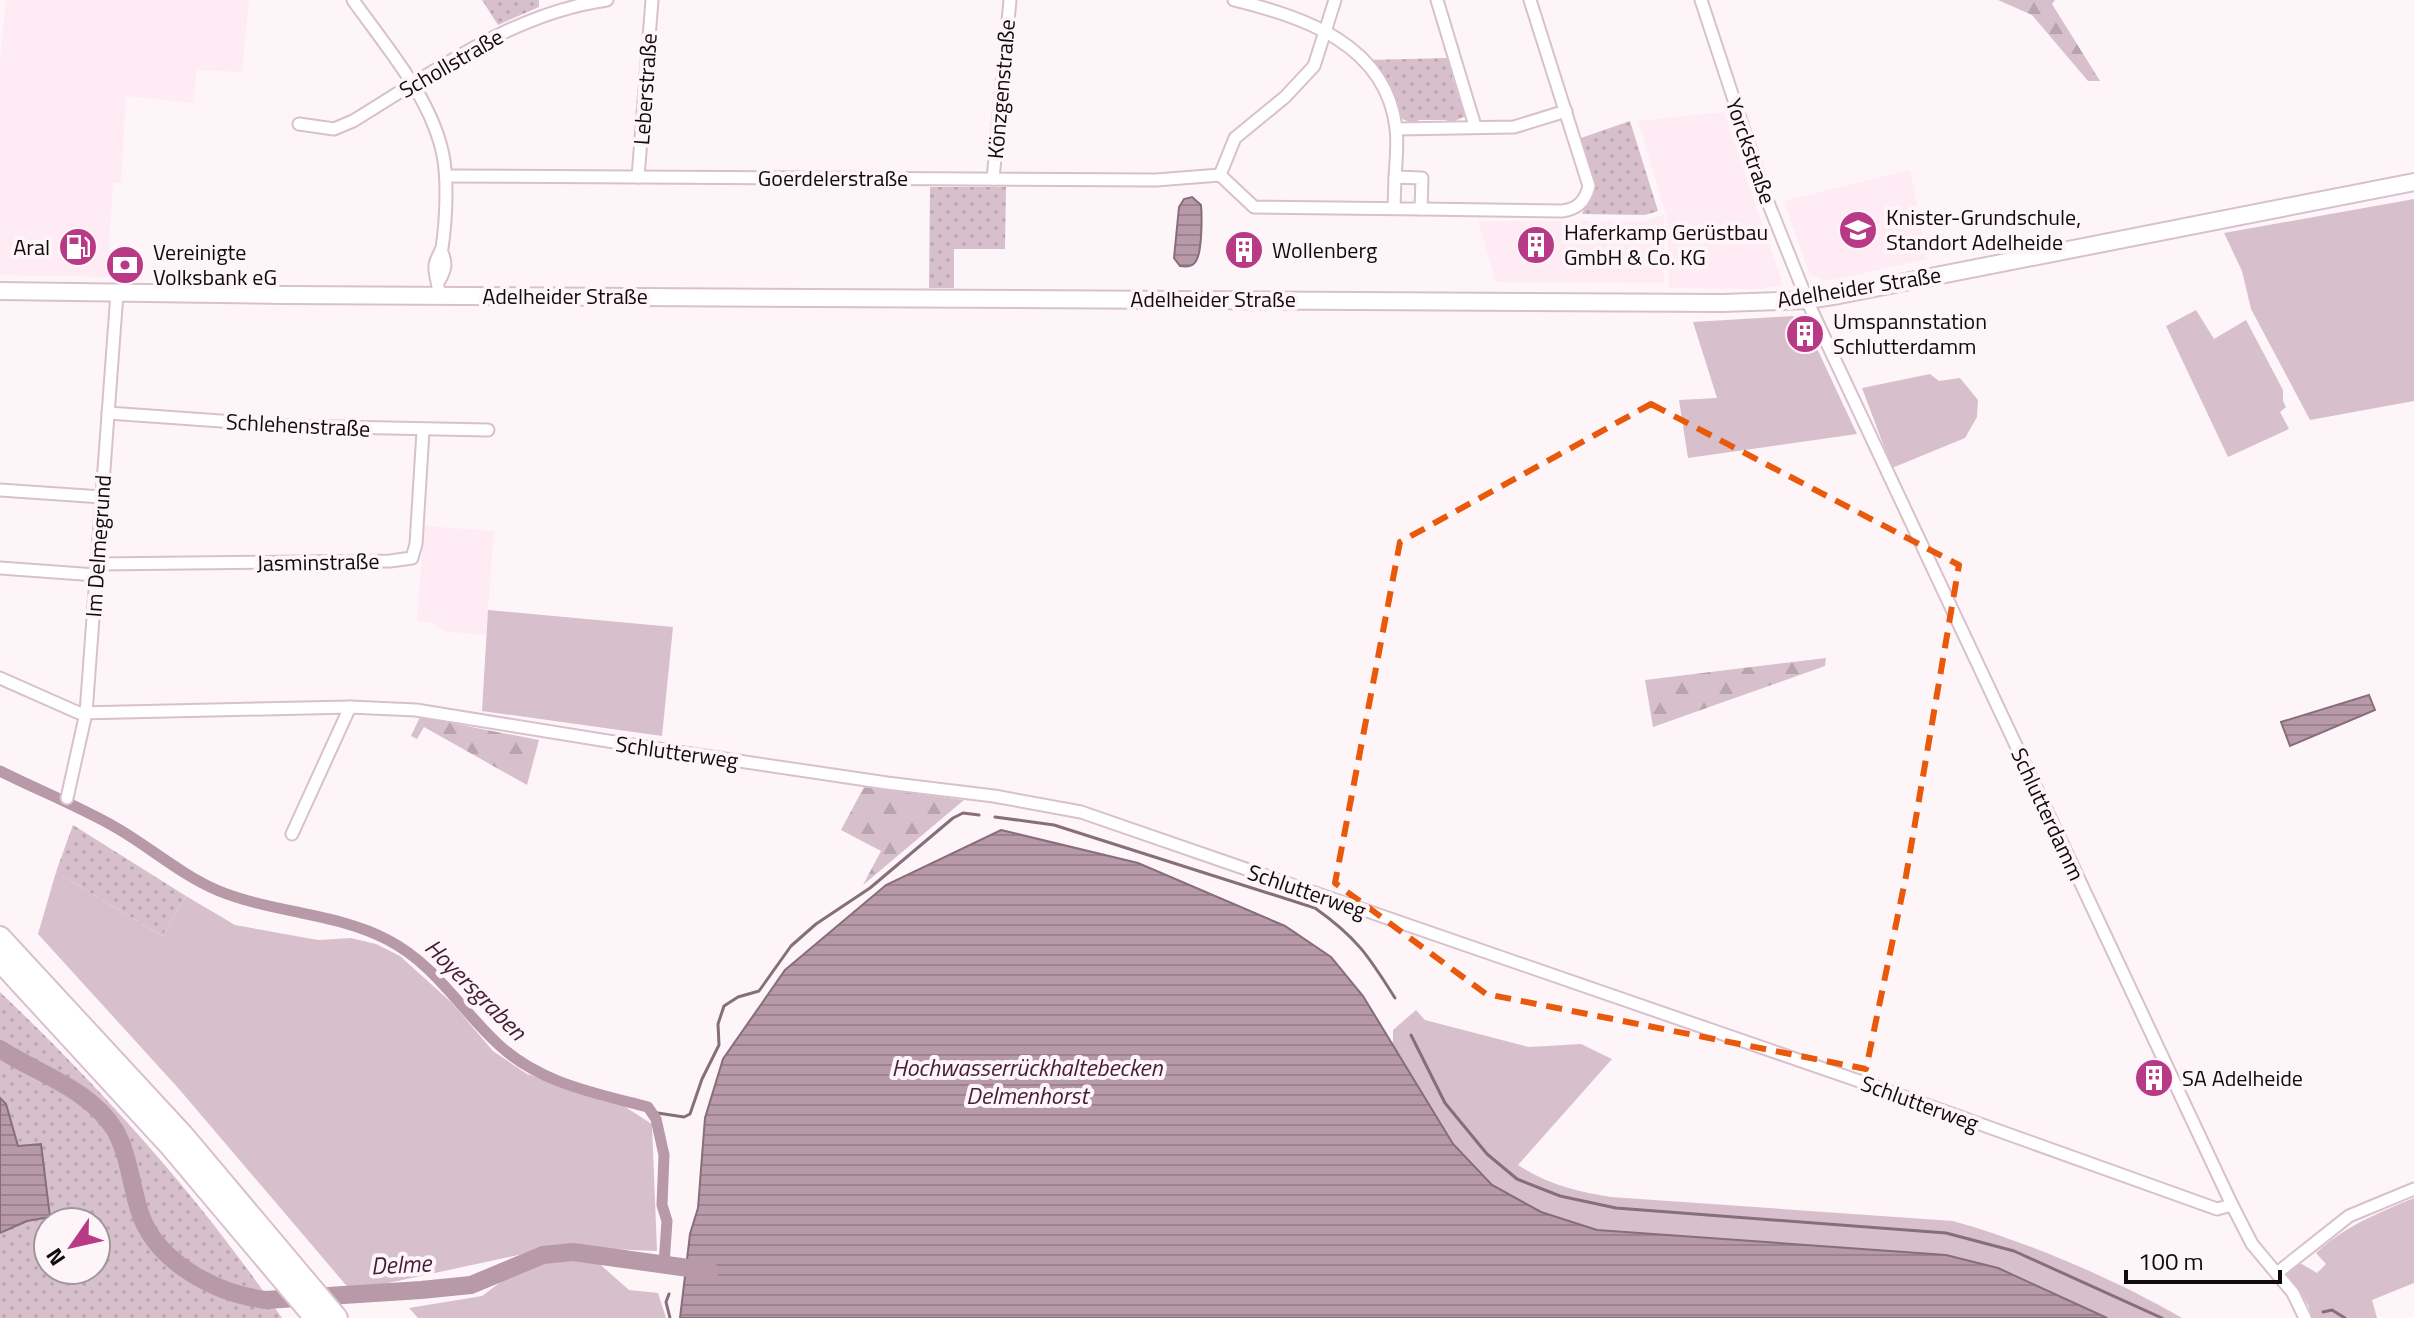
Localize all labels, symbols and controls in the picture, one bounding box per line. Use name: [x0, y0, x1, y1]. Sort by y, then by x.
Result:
street label: Könzgenstraße: [978, 18, 1024, 160]
street label: Schollstraße: [393, 19, 509, 107]
street label: Leberstraße: [624, 32, 666, 146]
street label: Yorckstraße: [1717, 94, 1785, 208]
street label: Goerdelerstraße: [758, 161, 908, 195]
place label: Knister-Grundschule, Standort Adelheide: [1886, 200, 2081, 259]
school or university icon: Knister-Grundschule, Standort Adelheide: [1837, 209, 1879, 251]
place label: Haferkamp Gerüstbau GmbH & Co. KG: [1564, 215, 1768, 274]
building icon: Haferkamp Gerüstbau GmbH & Co. KG: [1515, 224, 1557, 266]
fuel station icon: Aral: [57, 226, 99, 268]
building icon: Wollenberg: [1223, 229, 1265, 271]
place label: Aral: [13, 230, 50, 264]
place label: Wollenberg: [1272, 233, 1377, 267]
place label: Vereinigte Volksbank eG: [153, 235, 277, 294]
bank icon: Vereinigte Volksbank eG: [104, 244, 146, 286]
street label: Adelheider Straße: [1775, 257, 1943, 317]
street label: Adelheider Straße: [482, 279, 648, 313]
street label: Adelheider Straße: [1130, 282, 1296, 316]
place label: Umspannstation Schlutterdamm: [1833, 304, 1987, 363]
building icon: Umspannstation Schlutterdamm: [1784, 313, 1826, 355]
street label: Schlehenstraße: [225, 404, 371, 446]
street label: Im Delmegrund: [76, 474, 120, 618]
street label: Jasminstraße: [256, 544, 380, 580]
street label: Schlutterweg: [614, 727, 740, 777]
street label: Schlutterdamm: [2002, 742, 2094, 886]
street label: Schlutterweg: [1243, 855, 1371, 927]
water label: Hoyersgraben: [417, 930, 536, 1049]
water label: Hochwasserrückhaltebecken Delmenhorst: [892, 1049, 1163, 1113]
building icon: SA Adelheide: [2133, 1057, 2175, 1099]
place label: SA Adelheide: [2182, 1061, 2303, 1095]
street label: Schlutterweg: [1856, 1066, 1984, 1140]
north arrow: [32, 1206, 112, 1286]
scale bar: [2126, 1234, 2280, 1284]
text: N: [37, 1241, 74, 1273]
text: 100 m: [2138, 1243, 2204, 1279]
water label: Delme: [370, 1244, 434, 1284]

